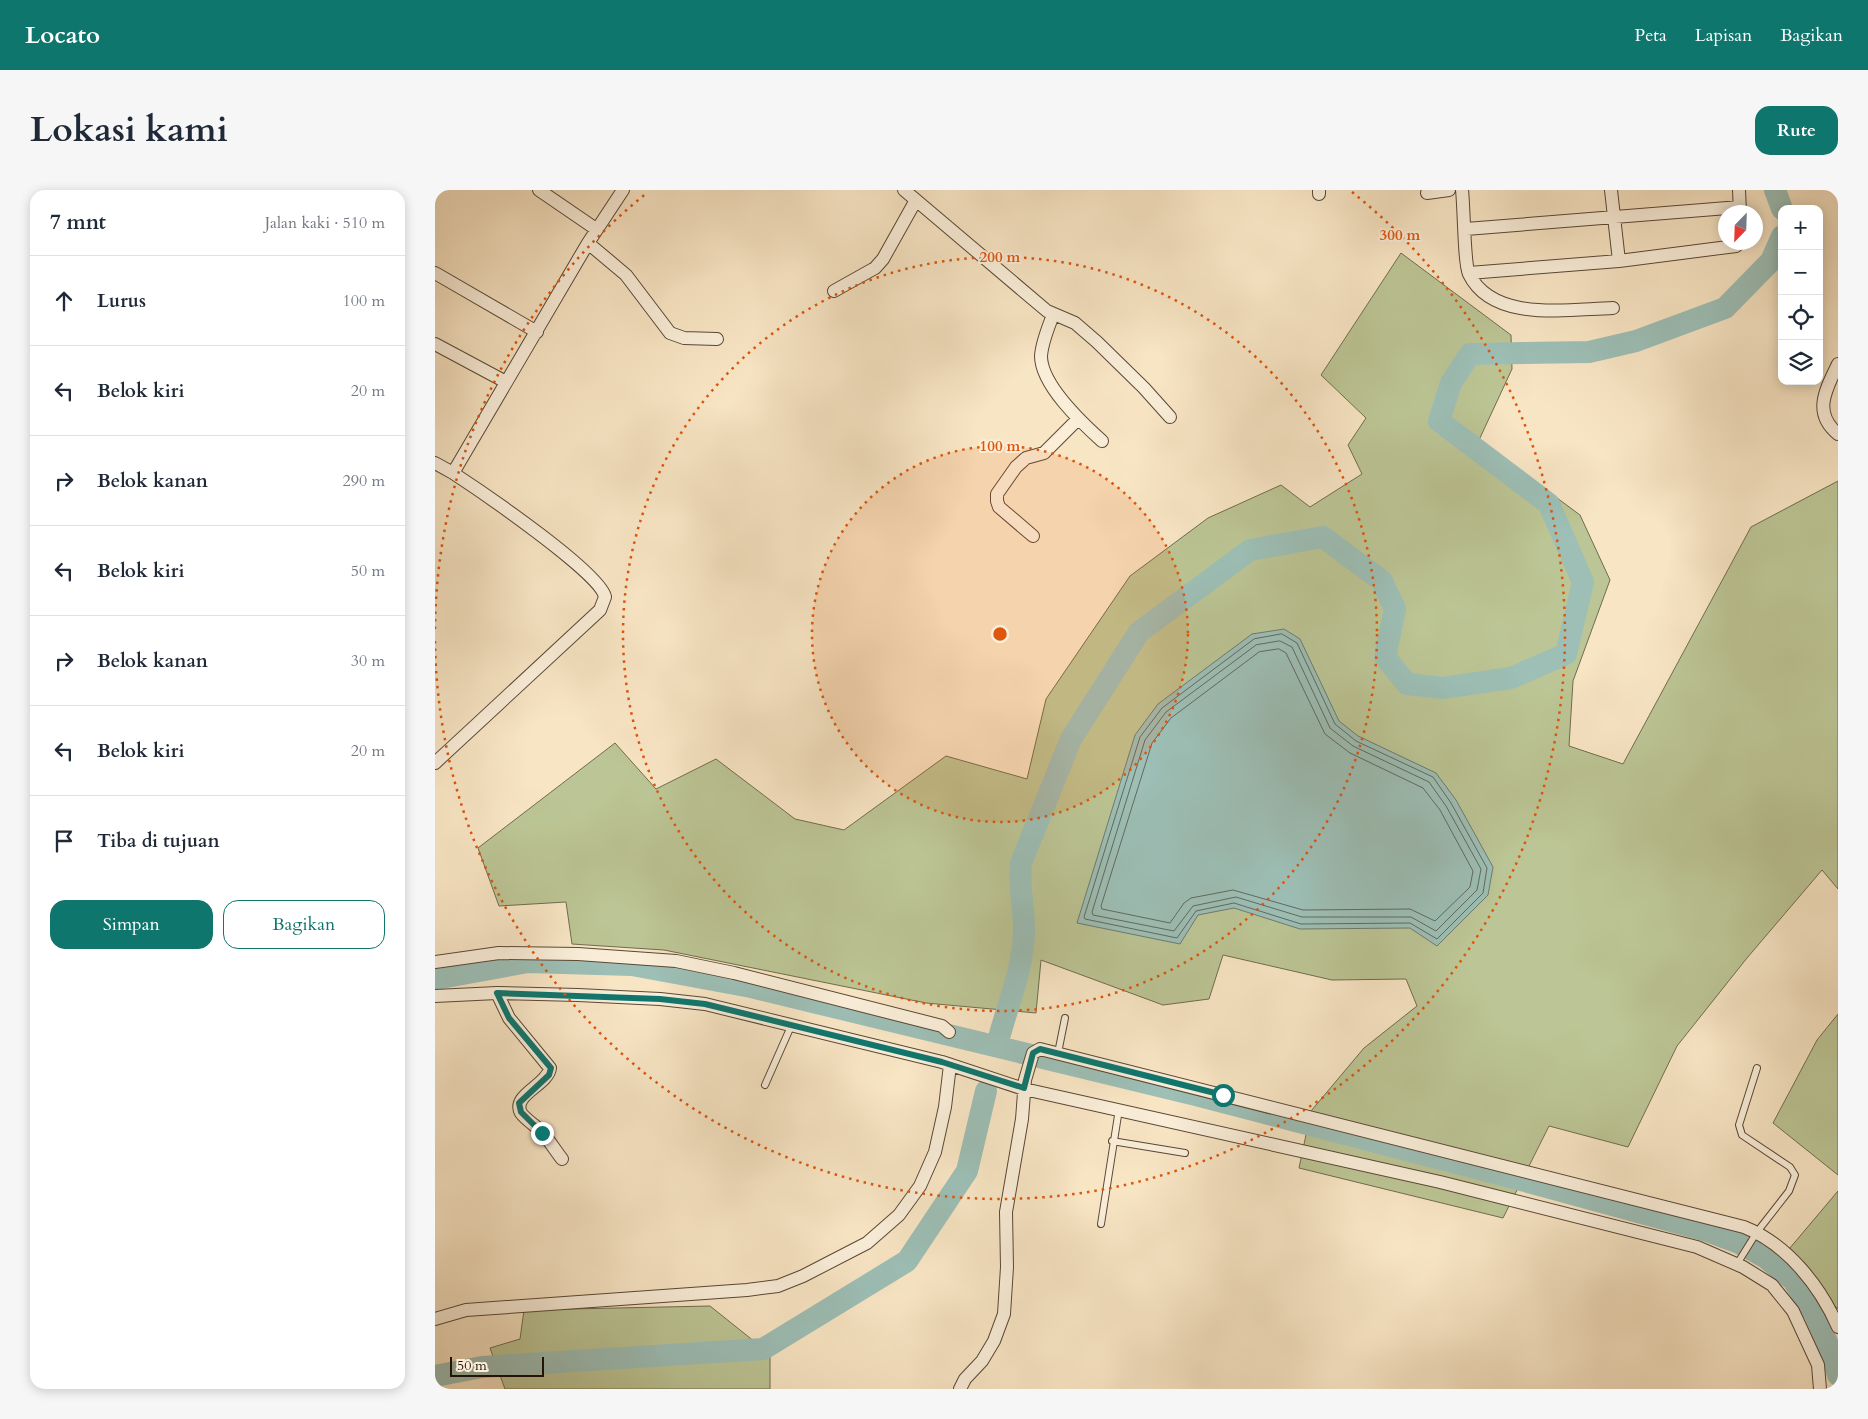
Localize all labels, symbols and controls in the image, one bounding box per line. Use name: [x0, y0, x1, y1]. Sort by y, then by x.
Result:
text: Locato: [25, 19, 100, 52]
text: Peta: [1635, 23, 1667, 48]
text: Lapisan: [1695, 23, 1752, 48]
text: Bagikan: [1780, 23, 1843, 48]
text: Lokasi kami: [30, 106, 228, 154]
button: Rute: [1755, 106, 1838, 155]
north arrow: [1718, 205, 1763, 250]
map controls: [1778, 205, 1823, 385]
button: +: [1778, 205, 1823, 250]
text: 7 mnt: [50, 208, 106, 237]
text: Jalan kaki · 510 m: [265, 212, 385, 234]
text: 300 m: [1380, 225, 1421, 245]
text: 200 m: [980, 247, 1021, 267]
button: −: [1778, 250, 1823, 295]
icon: ahead: [50, 287, 78, 315]
text: Lurus: [97, 288, 146, 314]
text: 100 m: [343, 290, 385, 312]
button: locate: [1778, 295, 1823, 340]
button: layers: [1778, 340, 1823, 385]
icon: left: [50, 377, 78, 405]
text: Belok kiri: [97, 378, 184, 404]
text: 20 m: [351, 380, 385, 402]
text: 100 m: [980, 436, 1021, 456]
icon: right: [50, 467, 78, 495]
text: Belok kanan: [97, 468, 208, 494]
text: 290 m: [343, 470, 385, 492]
icon: left: [50, 557, 78, 585]
text: Belok kiri: [97, 558, 184, 584]
text: 50 m: [351, 560, 385, 582]
centre of rings: [991, 625, 1009, 643]
icon: right: [50, 647, 78, 675]
text: Belok kanan: [97, 648, 208, 674]
text: 30 m: [351, 650, 385, 672]
icon: left: [50, 737, 78, 765]
text: Belok kiri: [97, 738, 184, 764]
text: 20 m: [351, 740, 385, 762]
icon: arrive: [50, 827, 78, 855]
text: Tiba di tujuan: [97, 828, 220, 854]
button: Simpan: [50, 900, 213, 949]
button: Bagikan: [223, 900, 385, 949]
route start: [1212, 1084, 1235, 1107]
route end: [531, 1122, 554, 1145]
scale bar: [450, 1354, 544, 1377]
text: 50 m: [457, 1356, 487, 1375]

